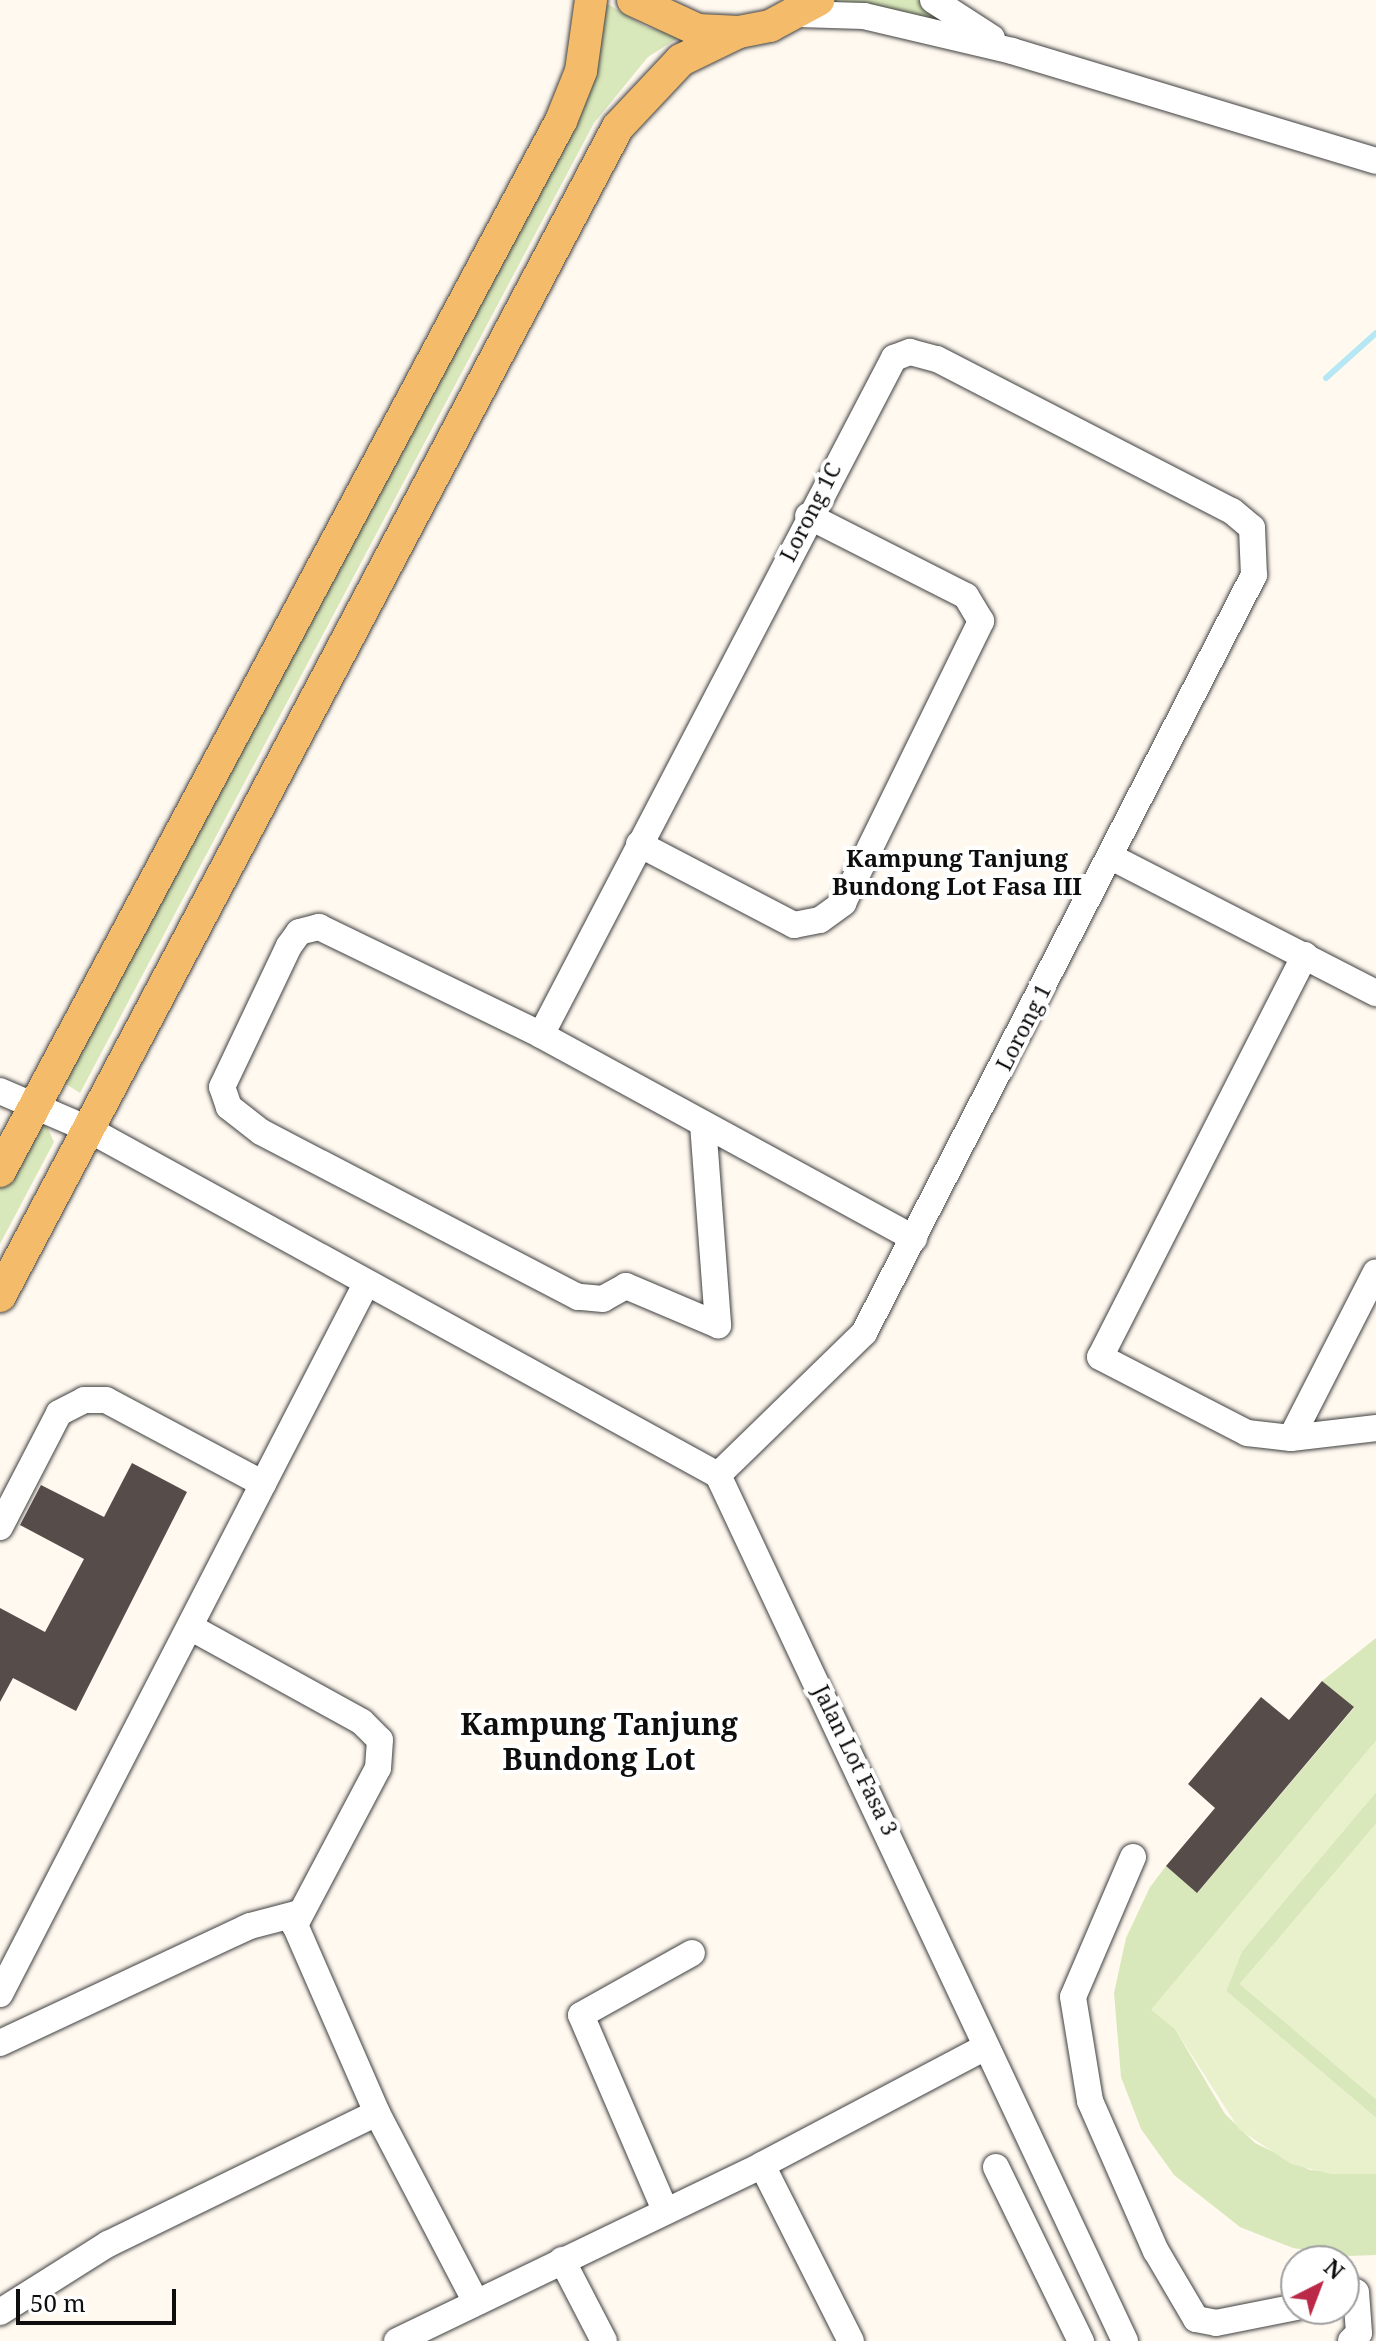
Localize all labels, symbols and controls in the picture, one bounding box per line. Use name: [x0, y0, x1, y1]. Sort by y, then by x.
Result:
street label: Lorong 1C: [774, 458, 846, 566]
district label: Kampung Tanjung Bundong Lot Fasa III: [832, 844, 1082, 900]
street label: Lorong 1: [990, 979, 1056, 1075]
street label: Jalan Lot Fasa 3: [808, 1680, 904, 1840]
district label: Kampung Tanjung Bundong Lot: [460, 1706, 738, 1776]
north arrow: [1280, 2245, 1360, 2325]
text: N: [1318, 2252, 1351, 2286]
scale bar: [20, 2273, 180, 2323]
text: 50 m: [30, 2286, 86, 2319]

